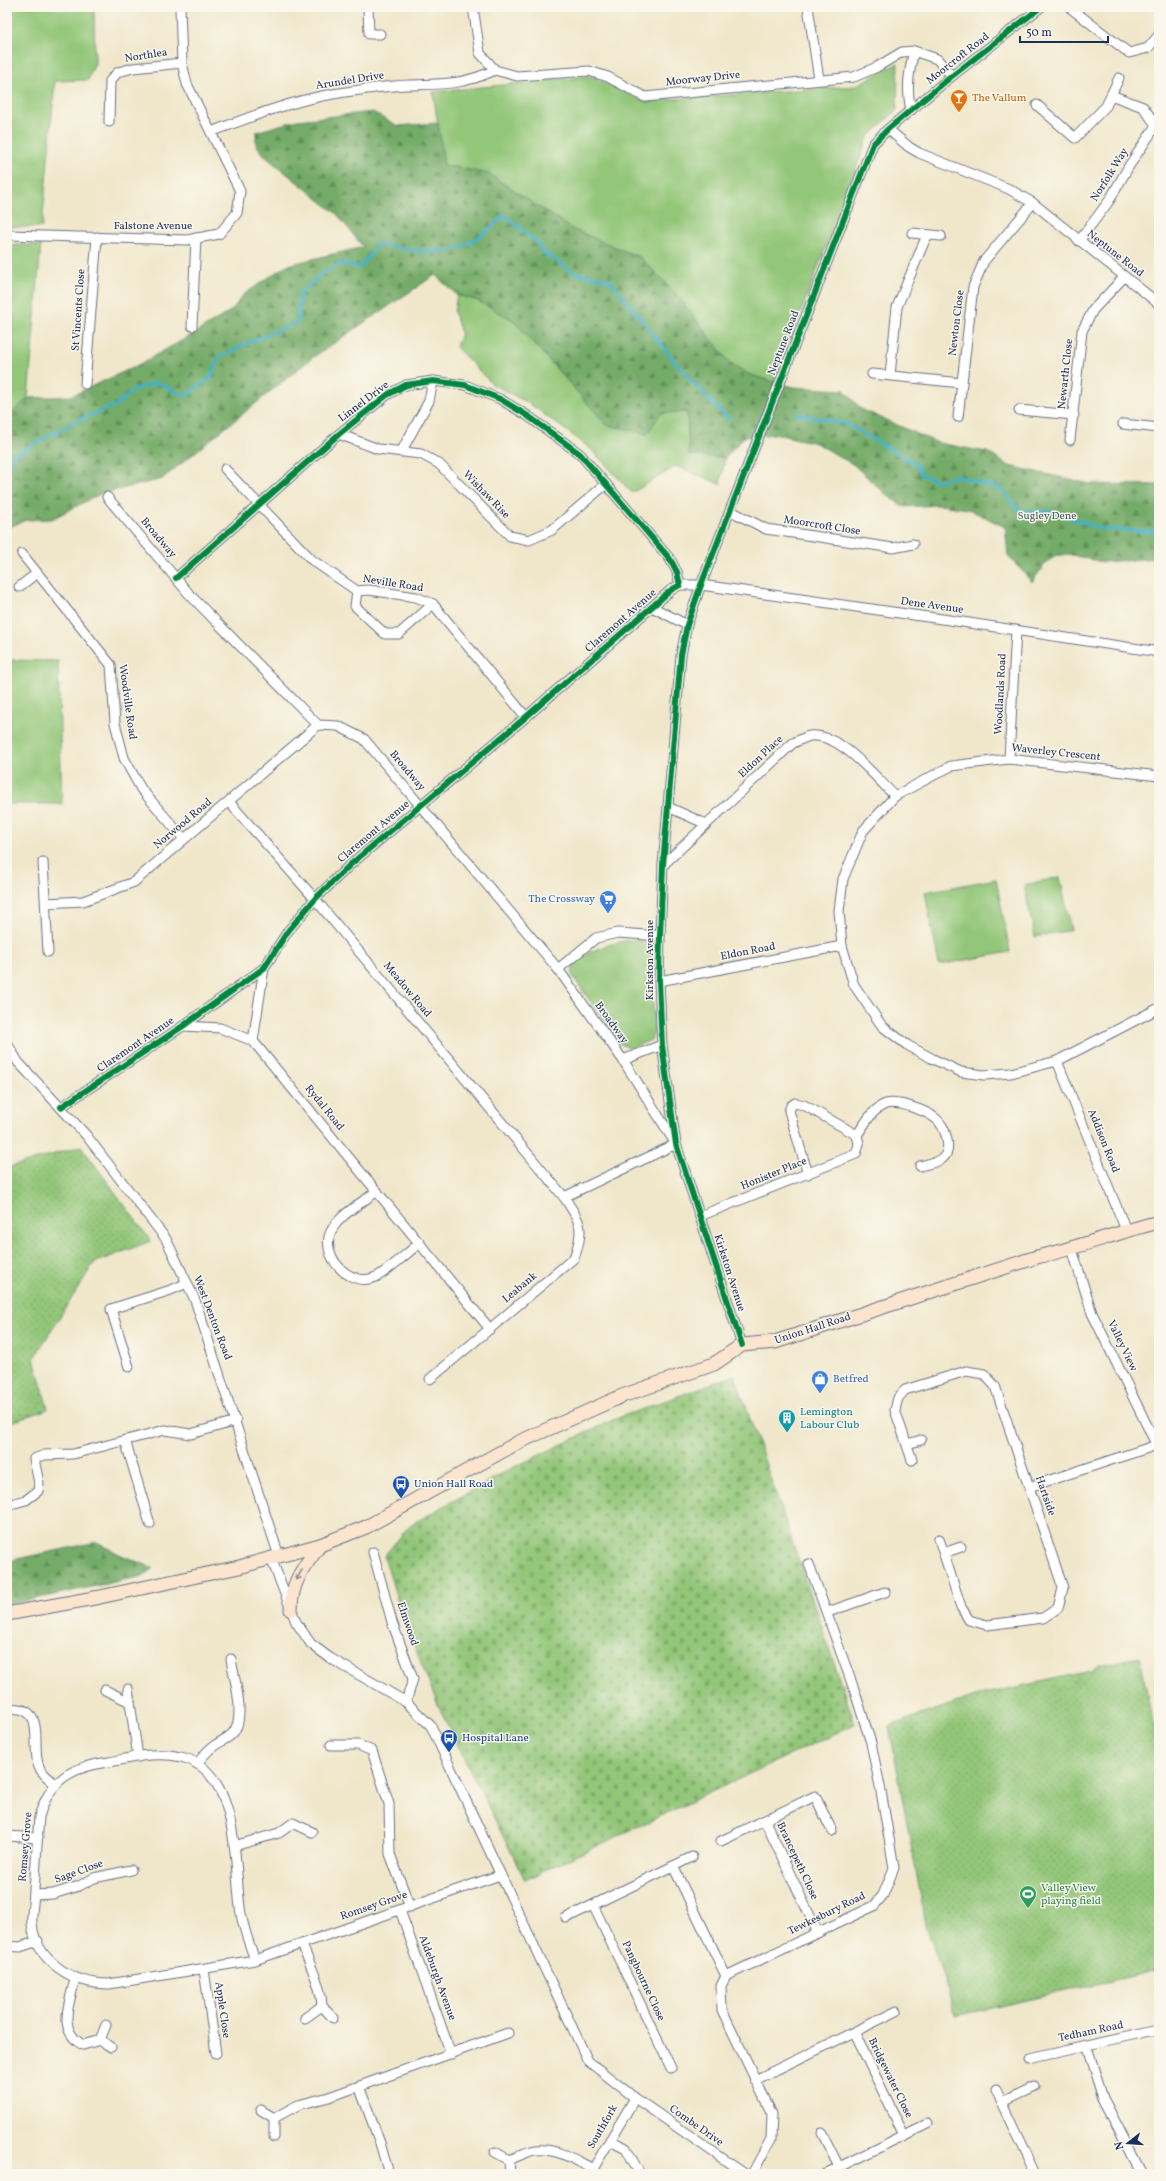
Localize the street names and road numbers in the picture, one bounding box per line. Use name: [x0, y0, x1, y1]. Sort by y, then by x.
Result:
street label: Moorcroft Road: [923, 30, 993, 88]
street label: Northlea: [124, 45, 169, 67]
street label: Arundel Drive: [315, 68, 385, 94]
street label: Moorway Drive: [665, 68, 741, 90]
street label: Norfolk Way: [1088, 145, 1132, 205]
street label: Falstone Avenue: [114, 219, 192, 234]
street label: Neptune Road: [1083, 227, 1147, 281]
street label: St Vincents Close: [69, 268, 89, 352]
street label: Newton Close: [946, 289, 968, 357]
street label: Neptune Road: [765, 308, 803, 378]
street label: Newarth Close: [1055, 338, 1077, 410]
street label: Linnel Drive: [335, 378, 393, 426]
street label: Wishaw Rise: [459, 468, 513, 522]
street label: Moorcroft Close: [782, 513, 862, 539]
street label: Broadway: [137, 515, 179, 561]
street label: Neville Road: [362, 572, 424, 596]
street label: Claremont Avenue: [582, 586, 660, 656]
street label: Dene Avenue: [900, 594, 964, 618]
street label: Woodlands Road: [991, 653, 1011, 735]
street label: Woodville Road: [114, 663, 140, 741]
street label: Eldon Place: [735, 732, 787, 782]
street label: Waverley Crescent: [1011, 741, 1101, 765]
street label: Broadway: [386, 748, 428, 794]
street label: Norwood Road: [151, 795, 215, 853]
street label: Claremont Avenue: [335, 797, 413, 867]
street label: Kirkston Avenue: [643, 920, 658, 1000]
street label: Eldon Road: [719, 939, 777, 965]
street label: Meadow Road: [379, 959, 435, 1021]
street label: Broadway: [591, 999, 631, 1047]
street label: Claremont Avenue: [95, 1014, 177, 1076]
street label: Rydal Road: [301, 1082, 347, 1134]
street label: Addison Road: [1083, 1107, 1123, 1175]
street label: Honister Place: [739, 1154, 809, 1194]
street label: Kirkston Avenue: [709, 1232, 749, 1314]
street label: Leabank: [500, 1269, 540, 1307]
street label: West Denton Road: [189, 1274, 235, 1362]
street label: Union Hall Road: [773, 1310, 853, 1348]
street label: Valley View: [1103, 1318, 1141, 1374]
street label: Hartside: [1031, 1474, 1059, 1518]
street label: Elmwood: [392, 1600, 422, 1648]
street label: Romsey Grove: [15, 1812, 37, 1882]
street label: Brancepeth Close: [772, 1820, 822, 1902]
street label: Sage Close: [53, 1856, 105, 1888]
street label: Romsey Grove: [339, 1888, 409, 1924]
street label: Tewkesbury Road: [786, 1889, 868, 1939]
street label: Aldeburgh Avenue: [415, 1933, 459, 2023]
street label: Pangbourne Close: [618, 1938, 668, 2024]
street label: Apple Close: [211, 1981, 233, 2039]
street label: Tedham Road: [1057, 2018, 1125, 2046]
street label: Bridgewater Close: [864, 2035, 916, 2121]
street label: Southfork: [584, 2102, 622, 2152]
street label: Combe Drive: [666, 2102, 726, 2150]

